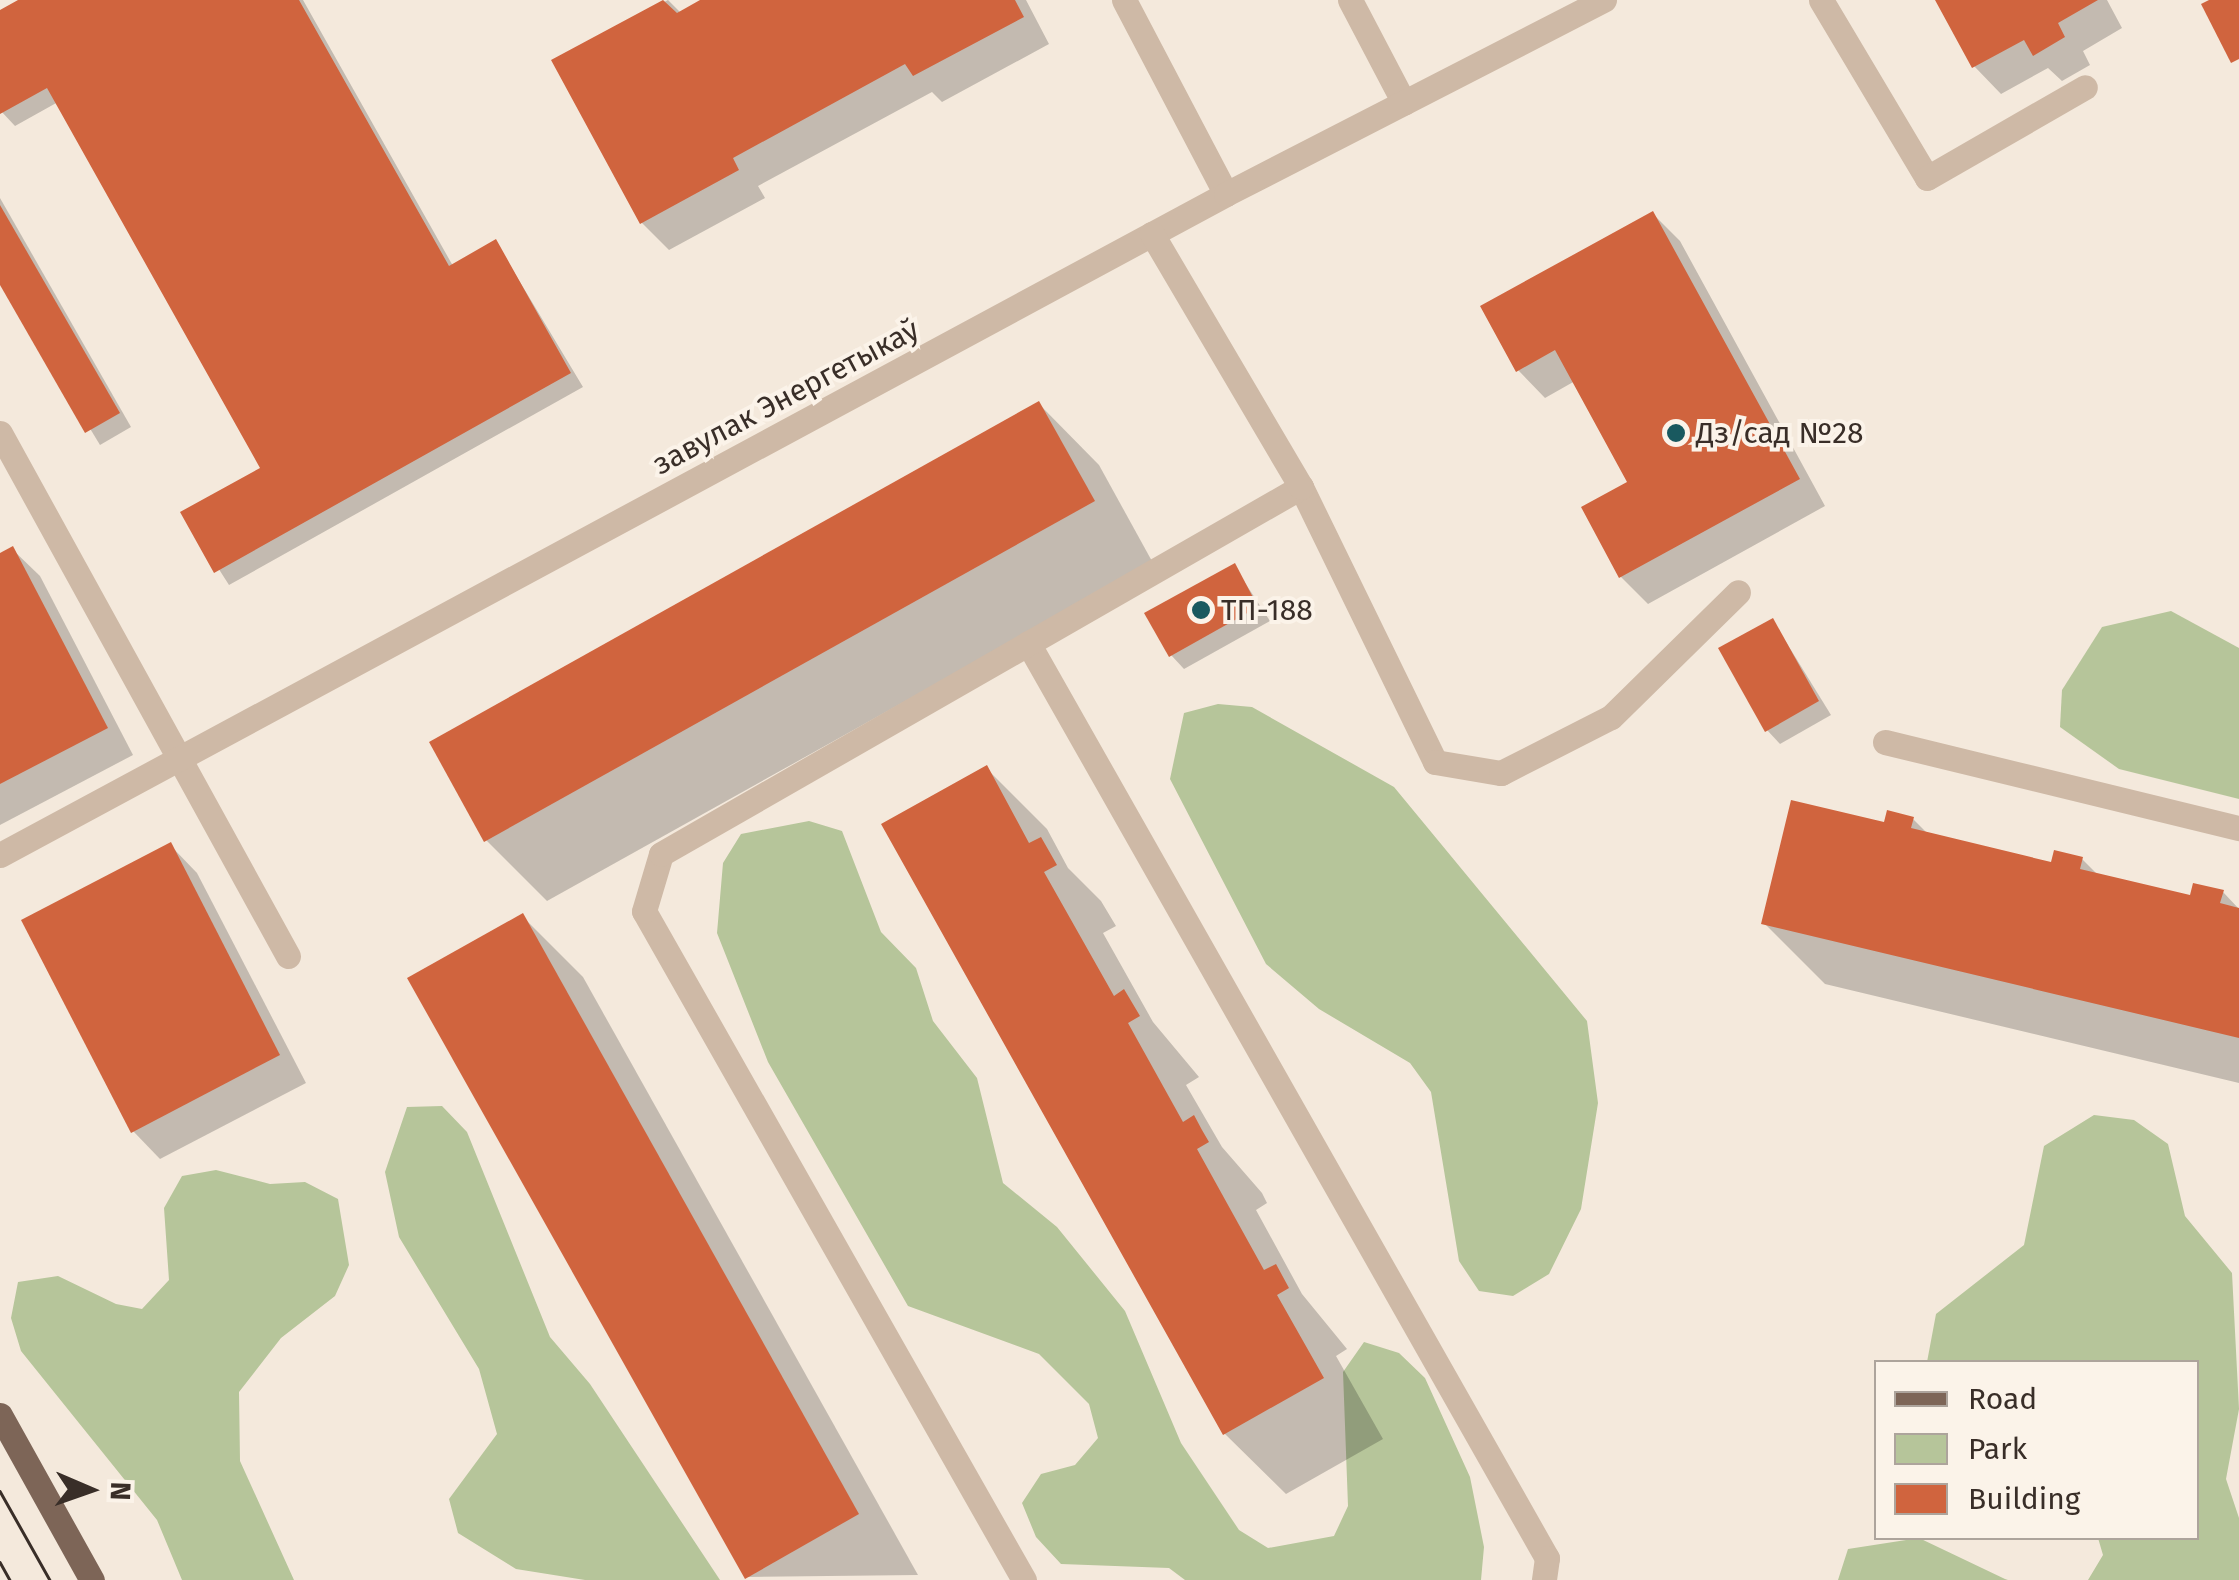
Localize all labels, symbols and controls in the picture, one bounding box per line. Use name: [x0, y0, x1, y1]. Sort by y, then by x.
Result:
street label: завулак Энергетыкаў: [647, 312, 925, 482]
place label: Дз/сад №28: [1696, 415, 1864, 451]
marker: Дз/сад №28: [1665, 422, 1687, 444]
place label: ТП-188: [1221, 592, 1313, 628]
marker: ТП-188: [1190, 599, 1212, 621]
legend: [1874, 1360, 2199, 1540]
text: Road: [1968, 1381, 2037, 1417]
text: Park: [1968, 1431, 2027, 1467]
north arrow: [40, 1440, 140, 1540]
text: N: [104, 1481, 137, 1501]
text: Building: [1968, 1481, 2080, 1517]

